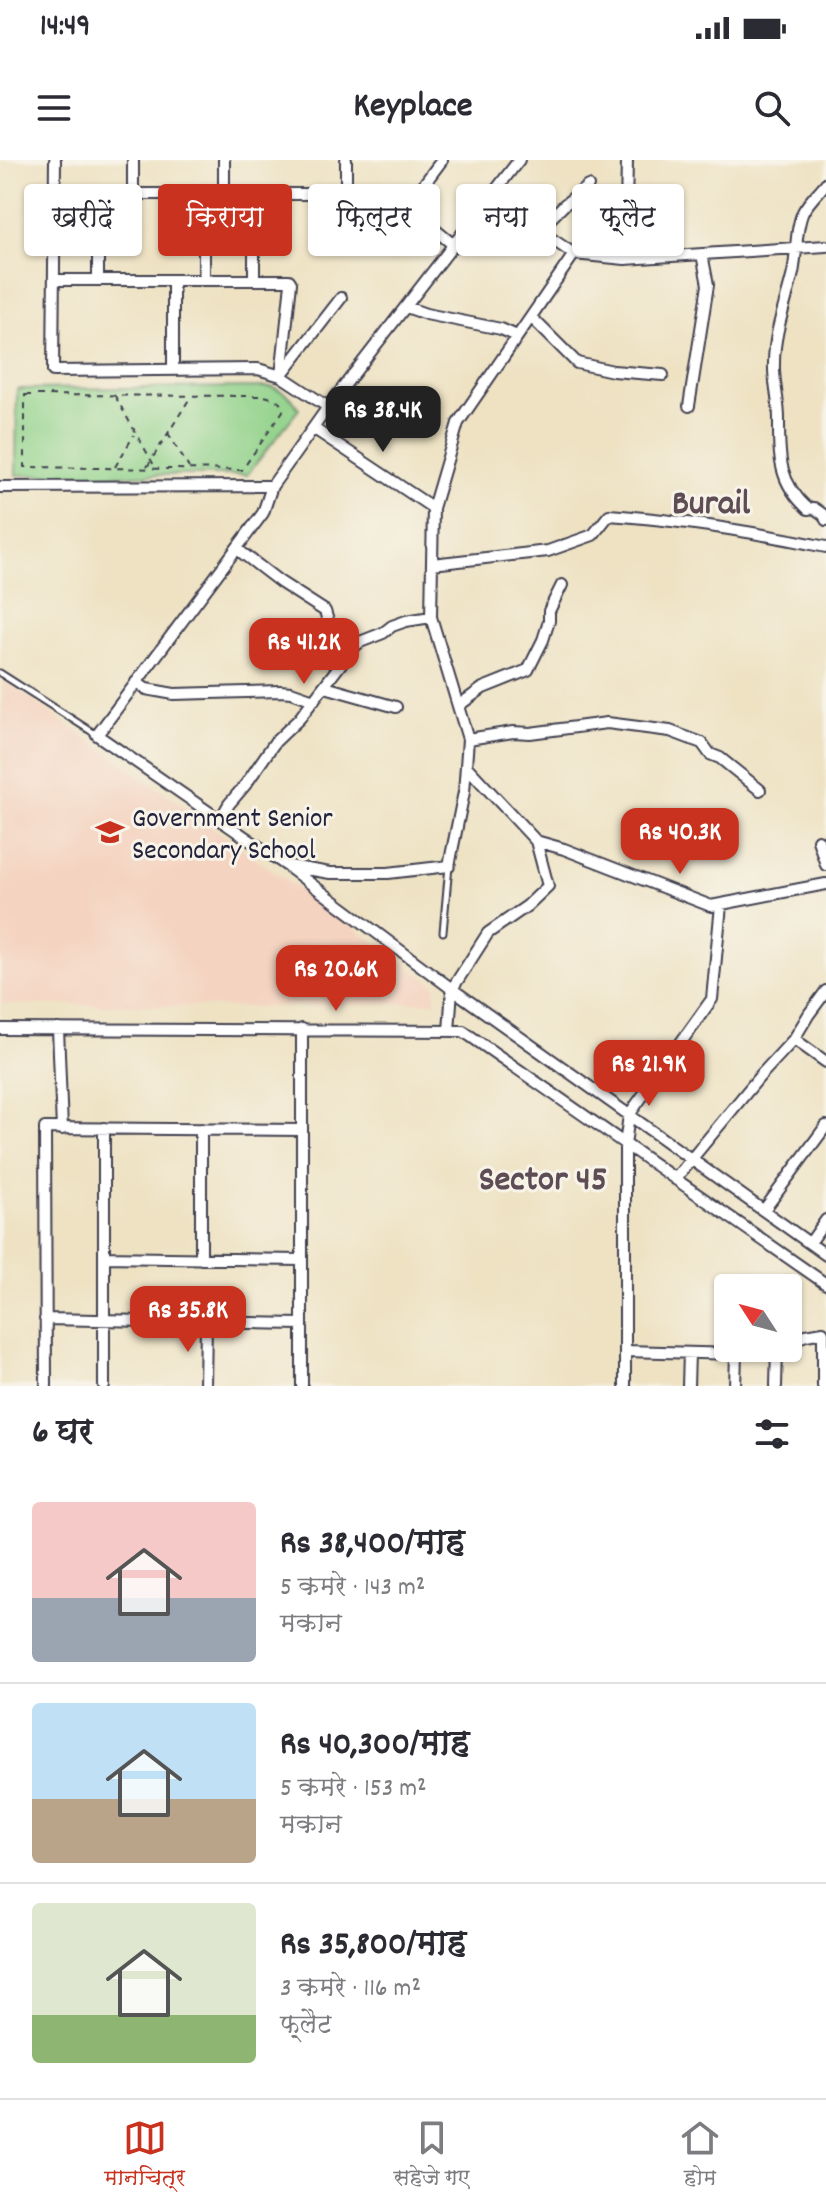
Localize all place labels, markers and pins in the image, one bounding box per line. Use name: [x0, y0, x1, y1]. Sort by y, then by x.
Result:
pin: Rs 38.4K: [300, 386, 466, 454]
pin: Rs 41.2K: [221, 618, 387, 686]
place label: Government Senior Secondary School: [132, 801, 333, 873]
pin: Rs 40.3K: [597, 808, 763, 876]
school or university icon: Government Senior Secondary School: [95, 817, 125, 847]
pin: Rs 20.6K: [253, 945, 419, 1013]
pin: Rs 21.9K: [566, 1040, 732, 1108]
pin: Rs 35.8K: [105, 1286, 271, 1354]

